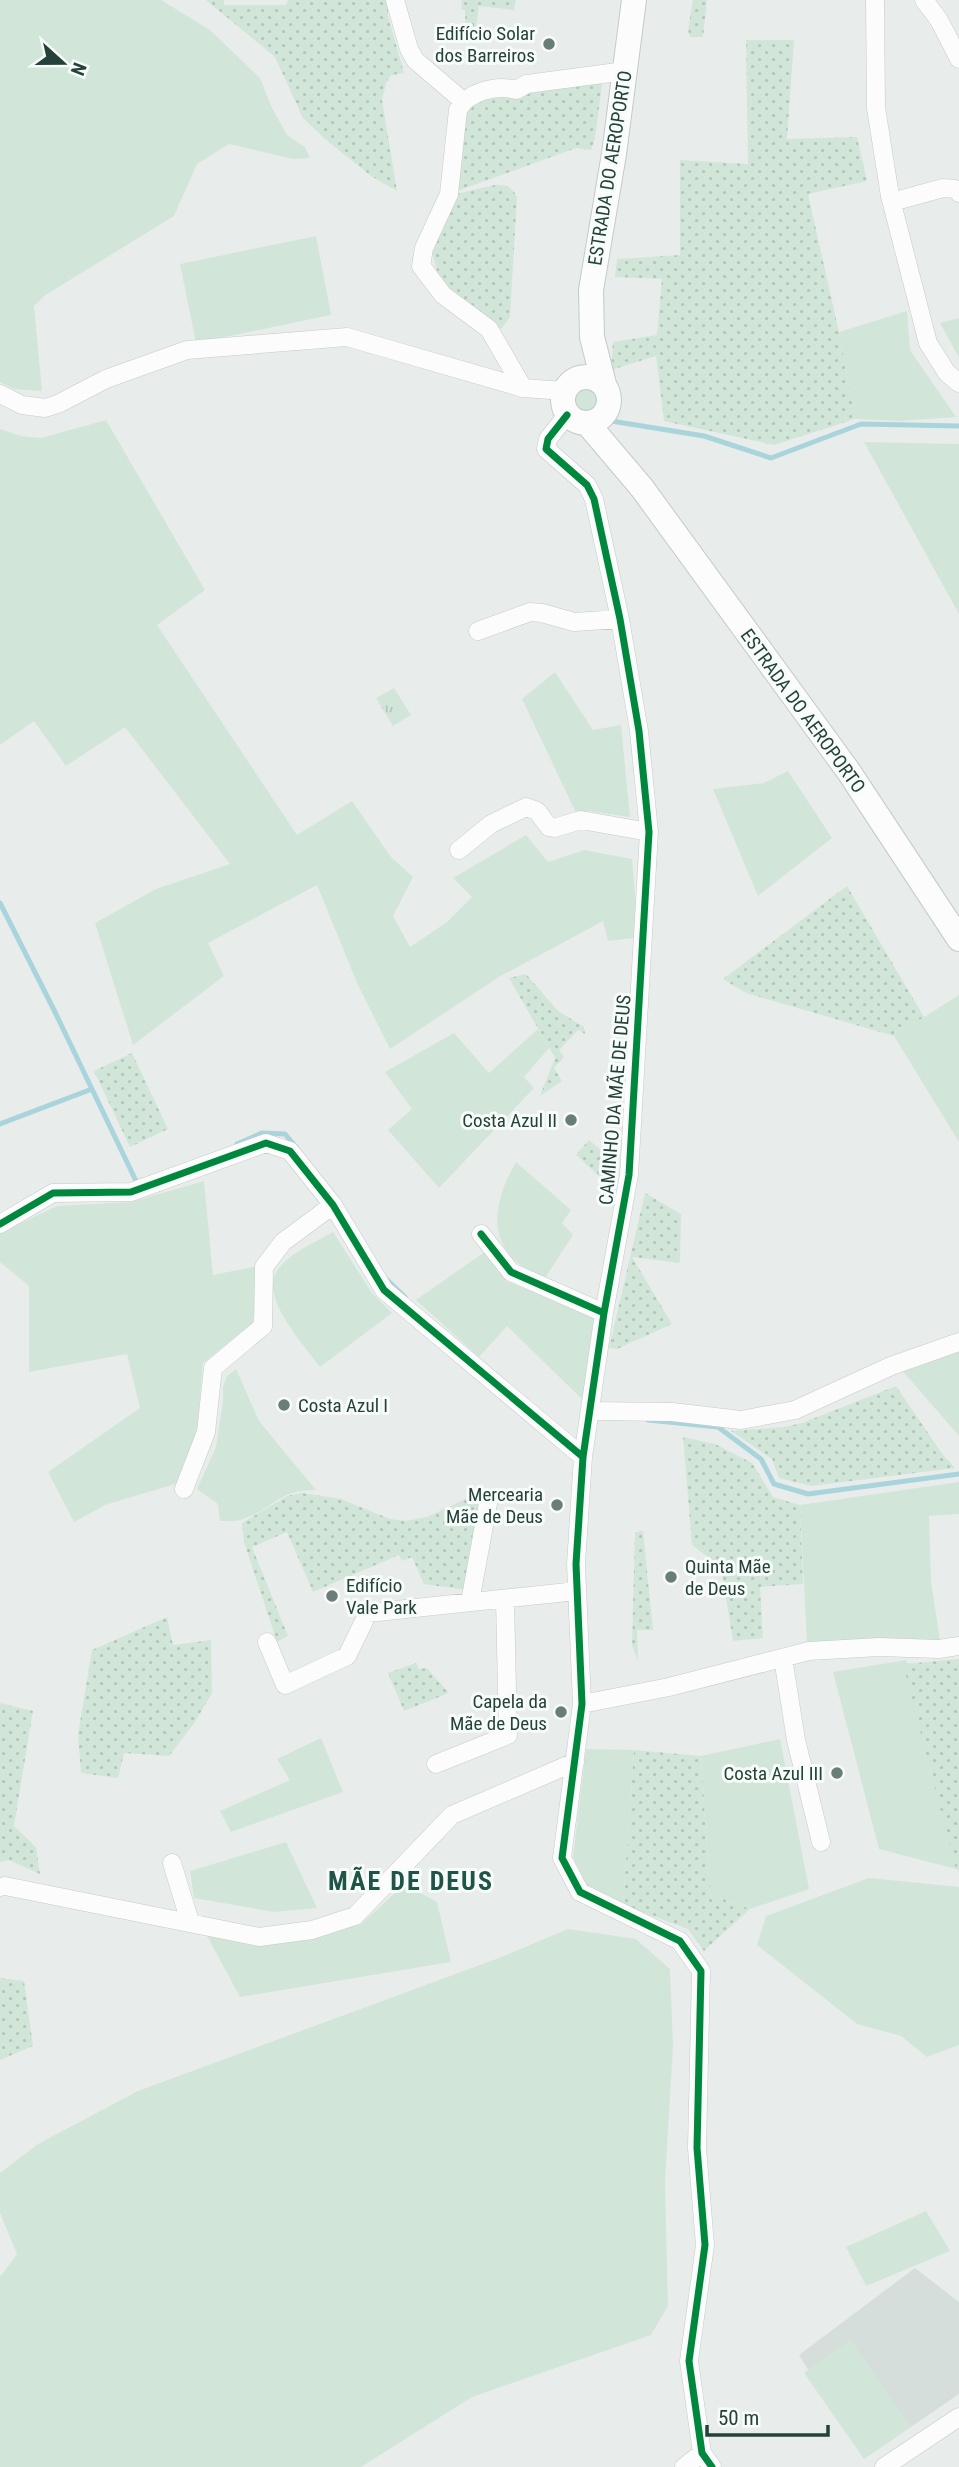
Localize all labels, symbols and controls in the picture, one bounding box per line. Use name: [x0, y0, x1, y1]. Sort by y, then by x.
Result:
place label: Edifício Solar dos Barreiros: [435, 22, 535, 67]
north arrow: [28, 28, 98, 98]
marker: Edifício Solar dos Barreiros: [541, 36, 557, 52]
text: N: [66, 59, 91, 78]
street label: ESTRADA DO AEROPORTO: [583, 69, 637, 267]
street label: ESTRADA DO AEROPORTO: [736, 625, 870, 797]
street label: CAMINHO DA MÃE DE DEUS: [594, 994, 636, 1206]
place label: Costa Azul II: [462, 1109, 557, 1132]
marker: Costa Azul II: [563, 1112, 579, 1128]
place label: Costa Azul I: [298, 1394, 388, 1417]
marker: Costa Azul I: [276, 1397, 292, 1413]
place label: Mercearia Mãe de Deus: [446, 1483, 543, 1528]
marker: Mercearia Mãe de Deus: [549, 1497, 565, 1513]
place label: Quinta Mãe de Deus: [685, 1555, 771, 1600]
marker: Quinta Mãe de Deus: [663, 1569, 679, 1585]
place label: Edifício Vale Park: [346, 1574, 417, 1619]
marker: Edifício Vale Park: [324, 1588, 340, 1604]
place label: Capela da Mãe de Deus: [450, 1690, 547, 1735]
marker: Capela da Mãe de Deus: [553, 1704, 569, 1720]
place label: Costa Azul III: [723, 1762, 823, 1785]
marker: Costa Azul III: [829, 1765, 845, 1781]
district label: MÃE DE DEUS: [328, 1866, 494, 1896]
scale bar: [707, 2394, 828, 2438]
text: 50 m: [718, 2406, 759, 2430]

